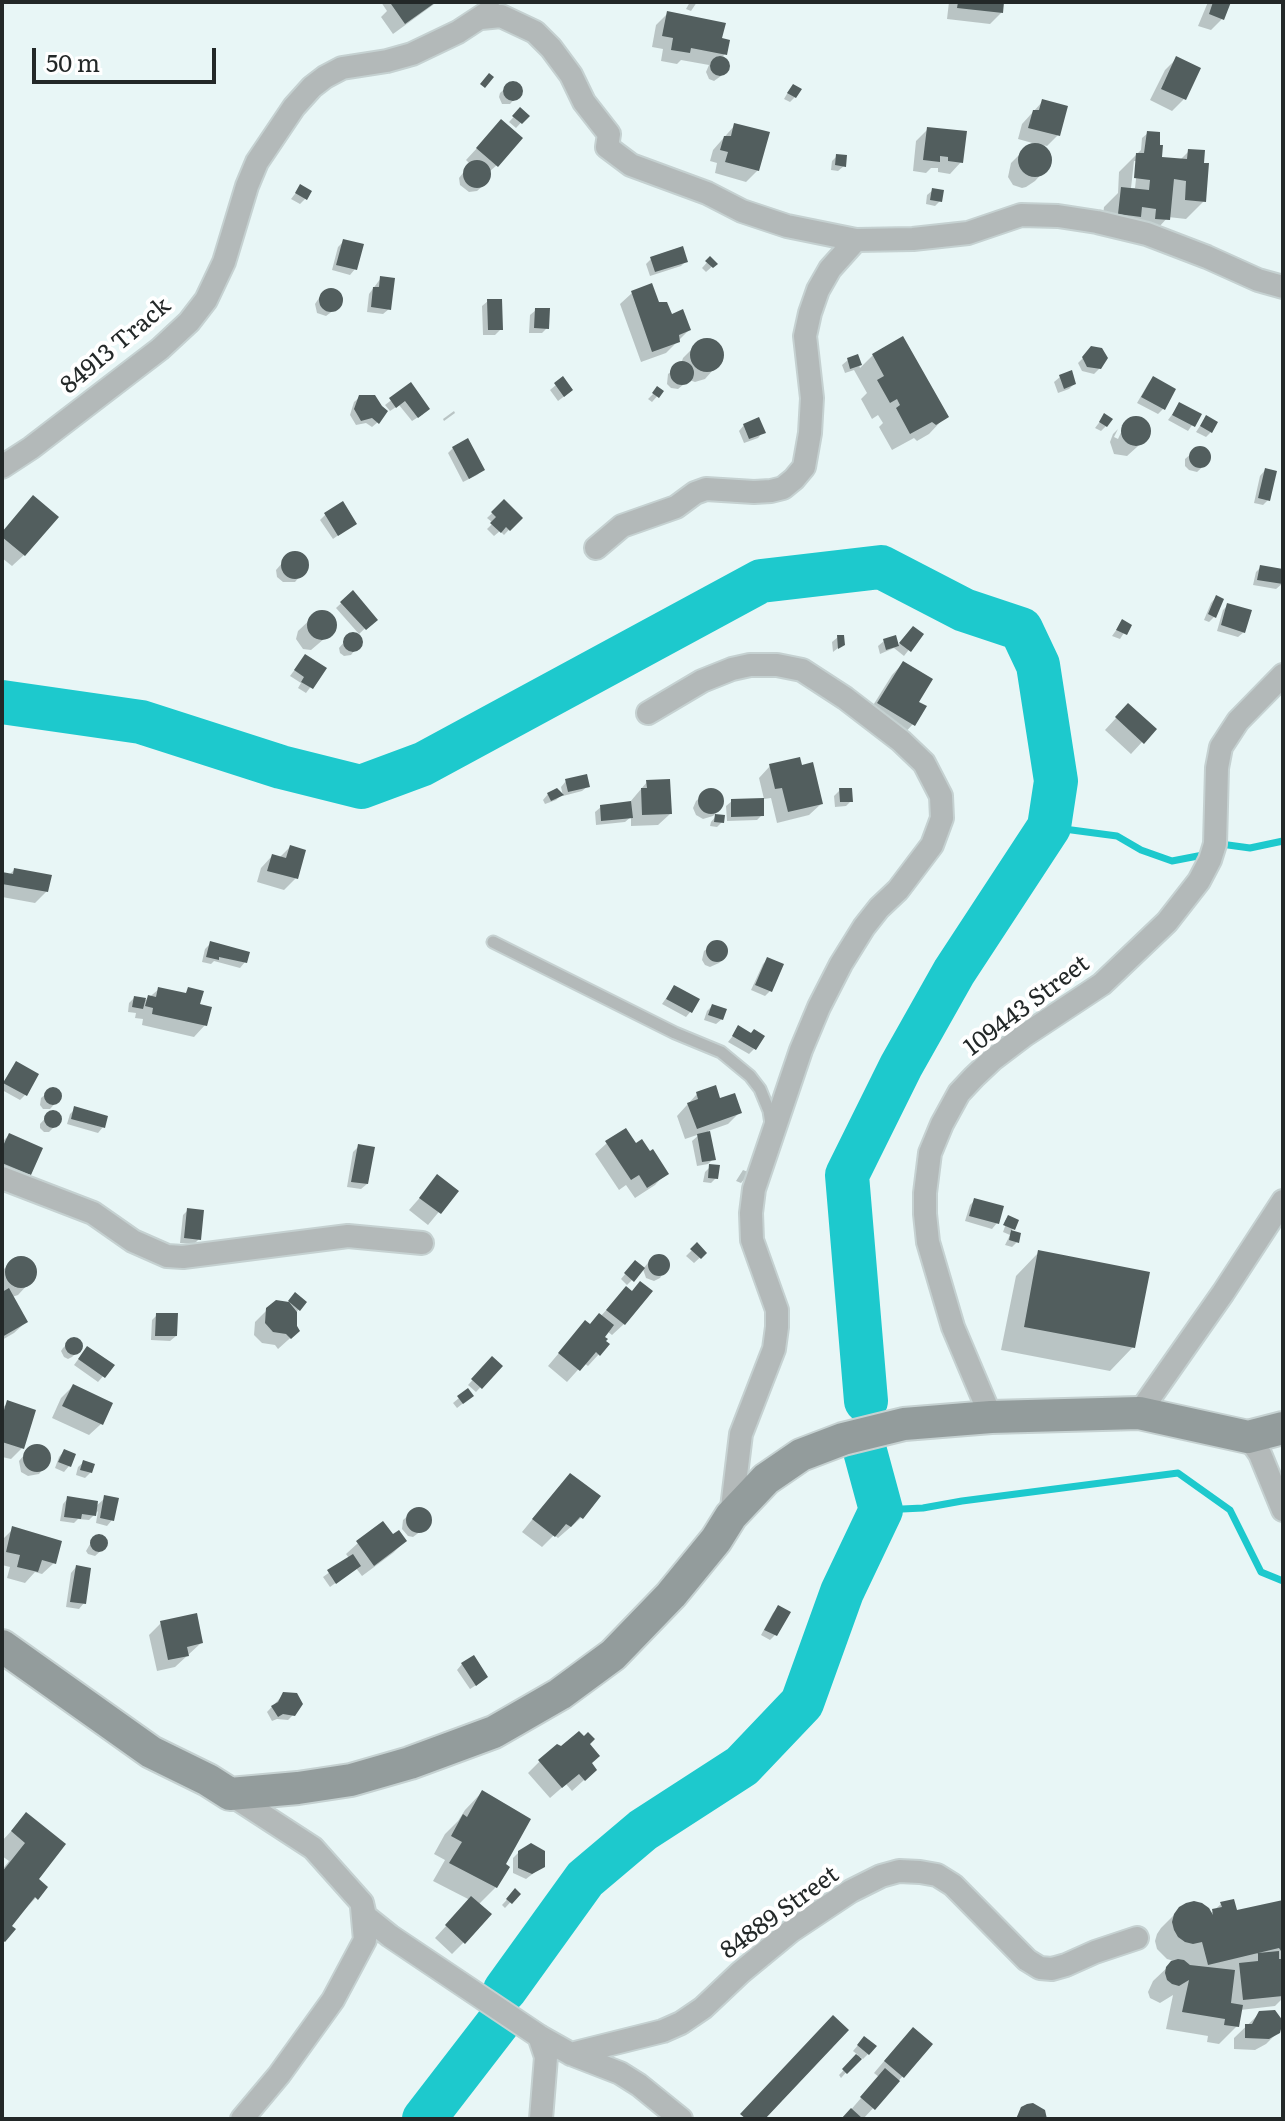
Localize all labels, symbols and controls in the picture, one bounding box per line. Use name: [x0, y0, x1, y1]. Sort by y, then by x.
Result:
scale bar: [36, 32, 220, 82]
text: 50 m: [46, 44, 100, 79]
street label: 84913 Track: [55, 292, 177, 400]
street label: 109443 Street: [959, 950, 1095, 1062]
street label: 84889 Street: [715, 1861, 845, 1965]

